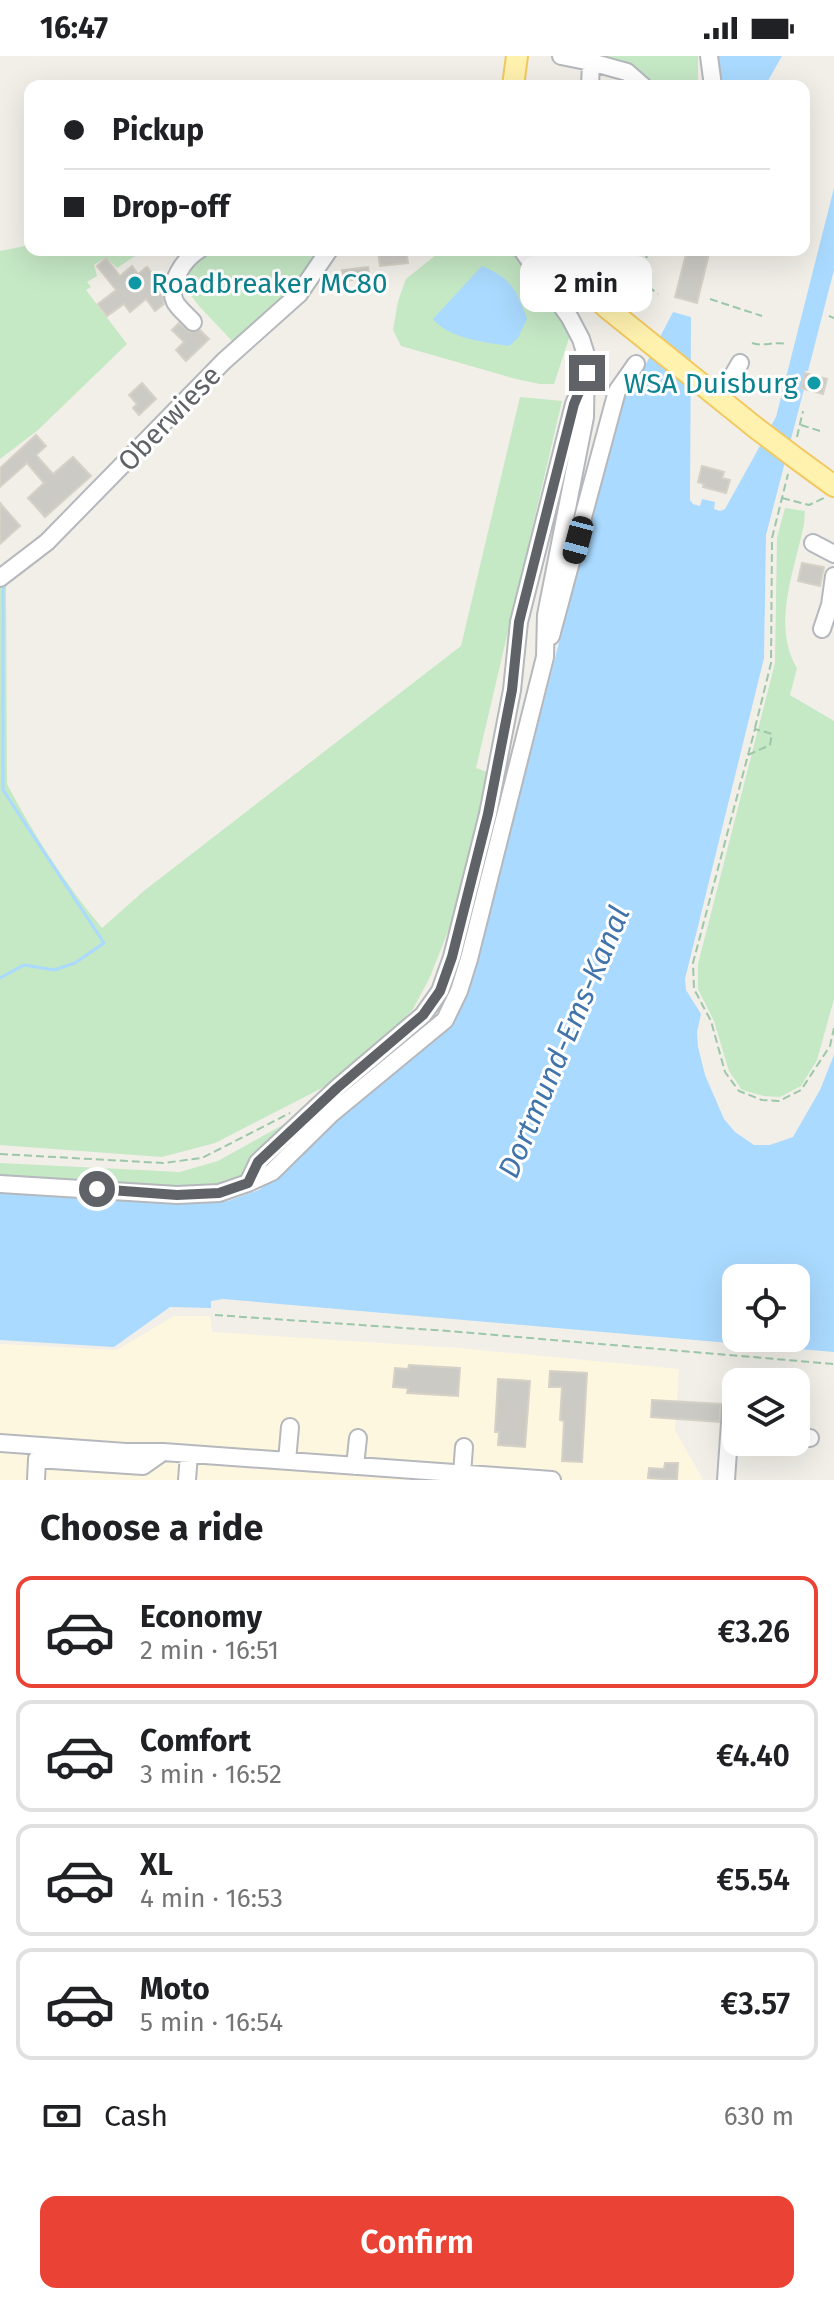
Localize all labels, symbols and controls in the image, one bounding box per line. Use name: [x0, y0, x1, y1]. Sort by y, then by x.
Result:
text: 16:47: [40, 10, 108, 46]
text: Pickup: [112, 112, 204, 148]
text: Drop-off: [112, 189, 229, 225]
callout: 2 min: [521, 257, 653, 313]
place label: Roadbreaker MC80: [151, 267, 388, 300]
text: 2 min: [554, 268, 618, 299]
marker: Roadbreaker MC80: [126, 274, 144, 292]
route end: [569, 355, 605, 391]
street label: Oberwiese: [111, 359, 228, 478]
place label: WSA Duisburg: [623, 367, 798, 400]
marker: WSA Duisburg: [805, 374, 823, 392]
car: [560, 514, 596, 566]
water label: Dortmund-Ems-Kanal: [490, 901, 638, 1183]
route start: [79, 1171, 115, 1207]
map controls: [722, 1264, 810, 1456]
button: locate: [722, 1264, 810, 1352]
button: layers: [722, 1368, 810, 1456]
text: Choose a ride: [40, 1506, 263, 1550]
icon: car: [44, 1596, 116, 1668]
text: Economy: [140, 1599, 262, 1635]
text: €3.26: [718, 1614, 790, 1650]
text: 2 min · 16:51: [140, 1635, 279, 1666]
icon: car: [44, 1720, 116, 1792]
text: Comfort: [140, 1723, 251, 1759]
text: €4.40: [716, 1738, 790, 1774]
text: 3 min · 16:52: [140, 1759, 282, 1790]
icon: car: [44, 1844, 116, 1916]
text: XL: [140, 1847, 173, 1883]
text: €5.54: [717, 1862, 790, 1898]
text: 4 min · 16:53: [140, 1883, 283, 1914]
icon: car: [44, 1968, 116, 2040]
text: Moto: [140, 1971, 210, 2007]
text: €3.57: [721, 1986, 790, 2022]
text: 5 min · 16:54: [140, 2007, 283, 2038]
icon: cash: [40, 2094, 84, 2138]
text: Cash: [104, 2098, 168, 2134]
text: 630 m: [724, 2101, 794, 2132]
button: Confirm: [40, 2196, 794, 2288]

